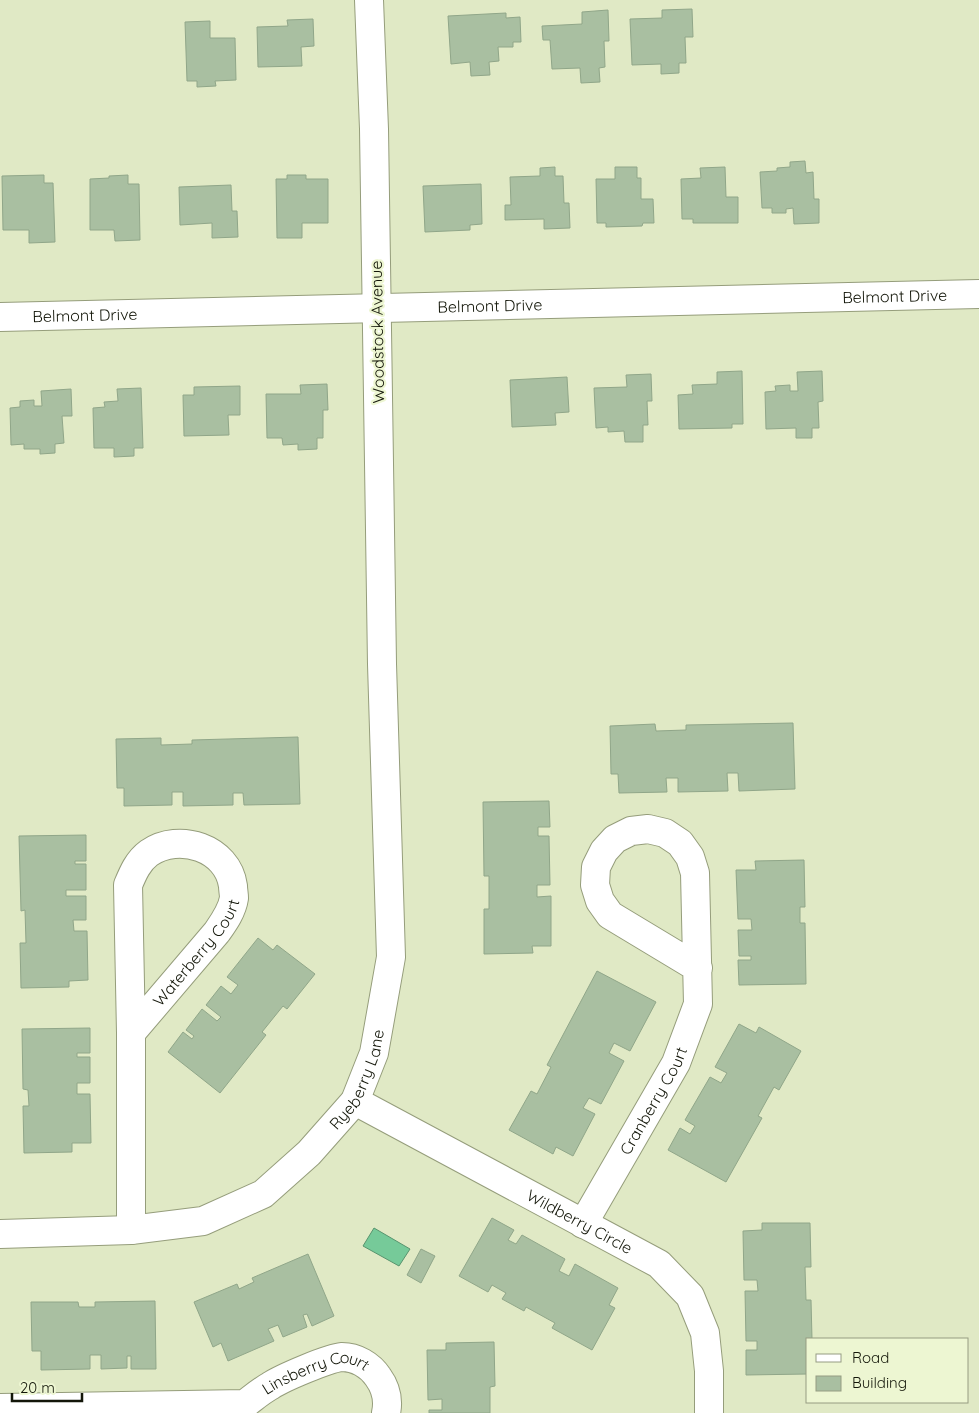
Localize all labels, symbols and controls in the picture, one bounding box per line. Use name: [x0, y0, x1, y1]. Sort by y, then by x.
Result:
street label: Woodstock Avenue: [366, 260, 388, 404]
street label: Belmont Drive: [842, 285, 947, 307]
street label: Belmont Drive: [437, 294, 543, 317]
street label: Belmont Drive: [32, 304, 138, 326]
street label: Waterberry Court: [148, 897, 244, 1010]
street label: Ryeberry Lane: [325, 1028, 388, 1133]
street label: Cranberry Court: [615, 1044, 691, 1158]
street label: Wildberry Circle: [523, 1185, 636, 1258]
legend: [806, 1338, 969, 1403]
street label: Linsberry Court: [258, 1347, 374, 1399]
text: Road: [852, 1348, 889, 1367]
scale bar: [12, 1370, 82, 1402]
text: Building: [852, 1373, 907, 1392]
text: 20 m: [20, 1378, 55, 1397]

